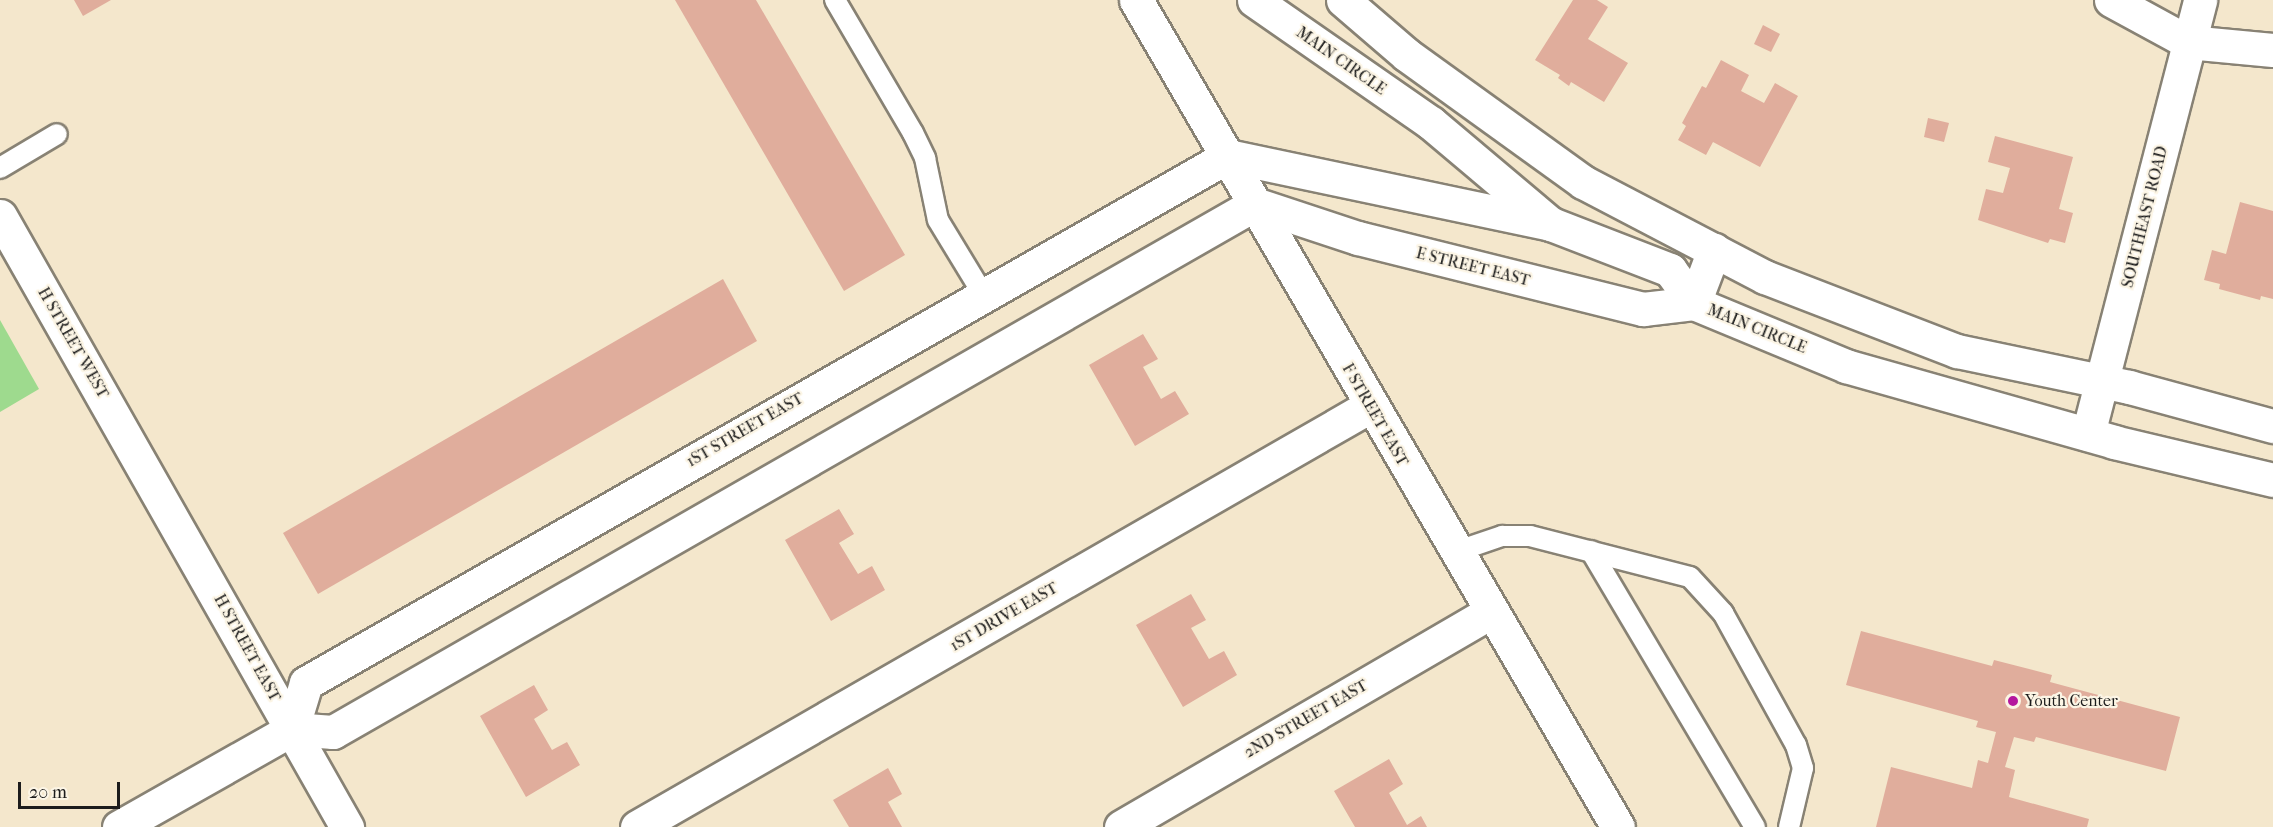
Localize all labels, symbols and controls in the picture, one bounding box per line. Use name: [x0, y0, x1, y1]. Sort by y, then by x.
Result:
street label: MAIN CIRCLE: [1292, 23, 1390, 99]
street label: SOUTHEAST ROAD: [2118, 144, 2172, 290]
street label: E STREET EAST: [1414, 244, 1532, 290]
street label: H STREET WEST: [33, 284, 113, 402]
street label: MAIN CIRCLE: [1705, 300, 1809, 358]
street label: F STREET EAST: [1338, 360, 1412, 470]
street label: 1ST STREET EAST: [683, 389, 807, 471]
street label: 1ST DRIVE EAST: [947, 578, 1061, 656]
street label: H STREET EAST: [210, 591, 284, 705]
street label: 2ND STREET EAST: [1241, 676, 1371, 762]
place label: Youth Center: [2025, 691, 2118, 711]
marker: Youth Center: [2006, 694, 2020, 708]
scale bar: [21, 770, 123, 808]
text: 20 m: [29, 782, 67, 803]

